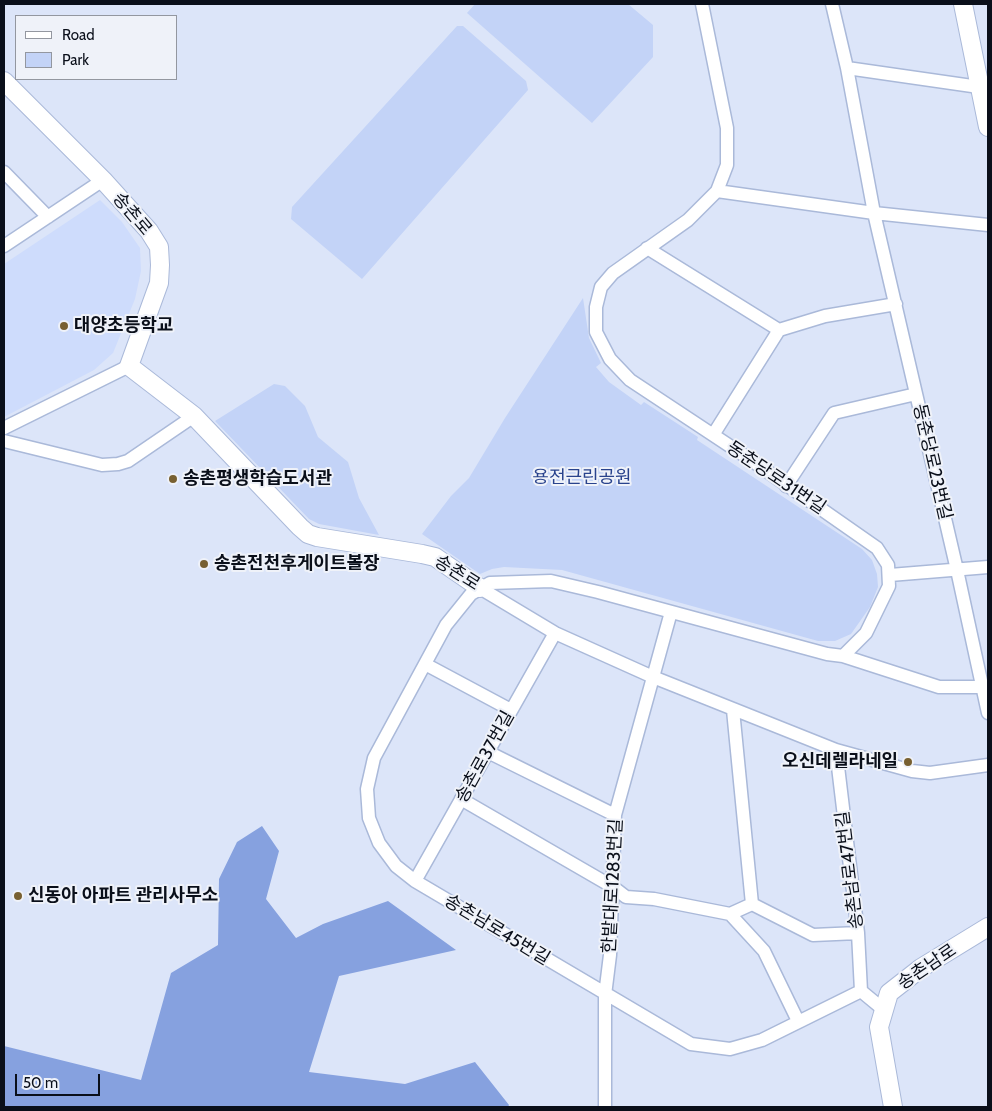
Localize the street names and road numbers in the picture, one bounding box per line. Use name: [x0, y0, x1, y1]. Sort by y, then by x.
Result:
street label: 송촌로: [108, 188, 156, 240]
street label: 동춘당로23번길: [908, 402, 956, 522]
street label: 동춘당로31번길: [722, 437, 830, 519]
street label: 송촌로: [430, 551, 484, 595]
street label: 송촌로37번길: [451, 707, 519, 807]
street label: 송촌남로47번길: [832, 810, 868, 930]
street label: 한밭대로1283번길: [599, 818, 627, 954]
street label: 송촌남로45번길: [440, 890, 554, 970]
street label: 송촌남로: [894, 940, 960, 994]

